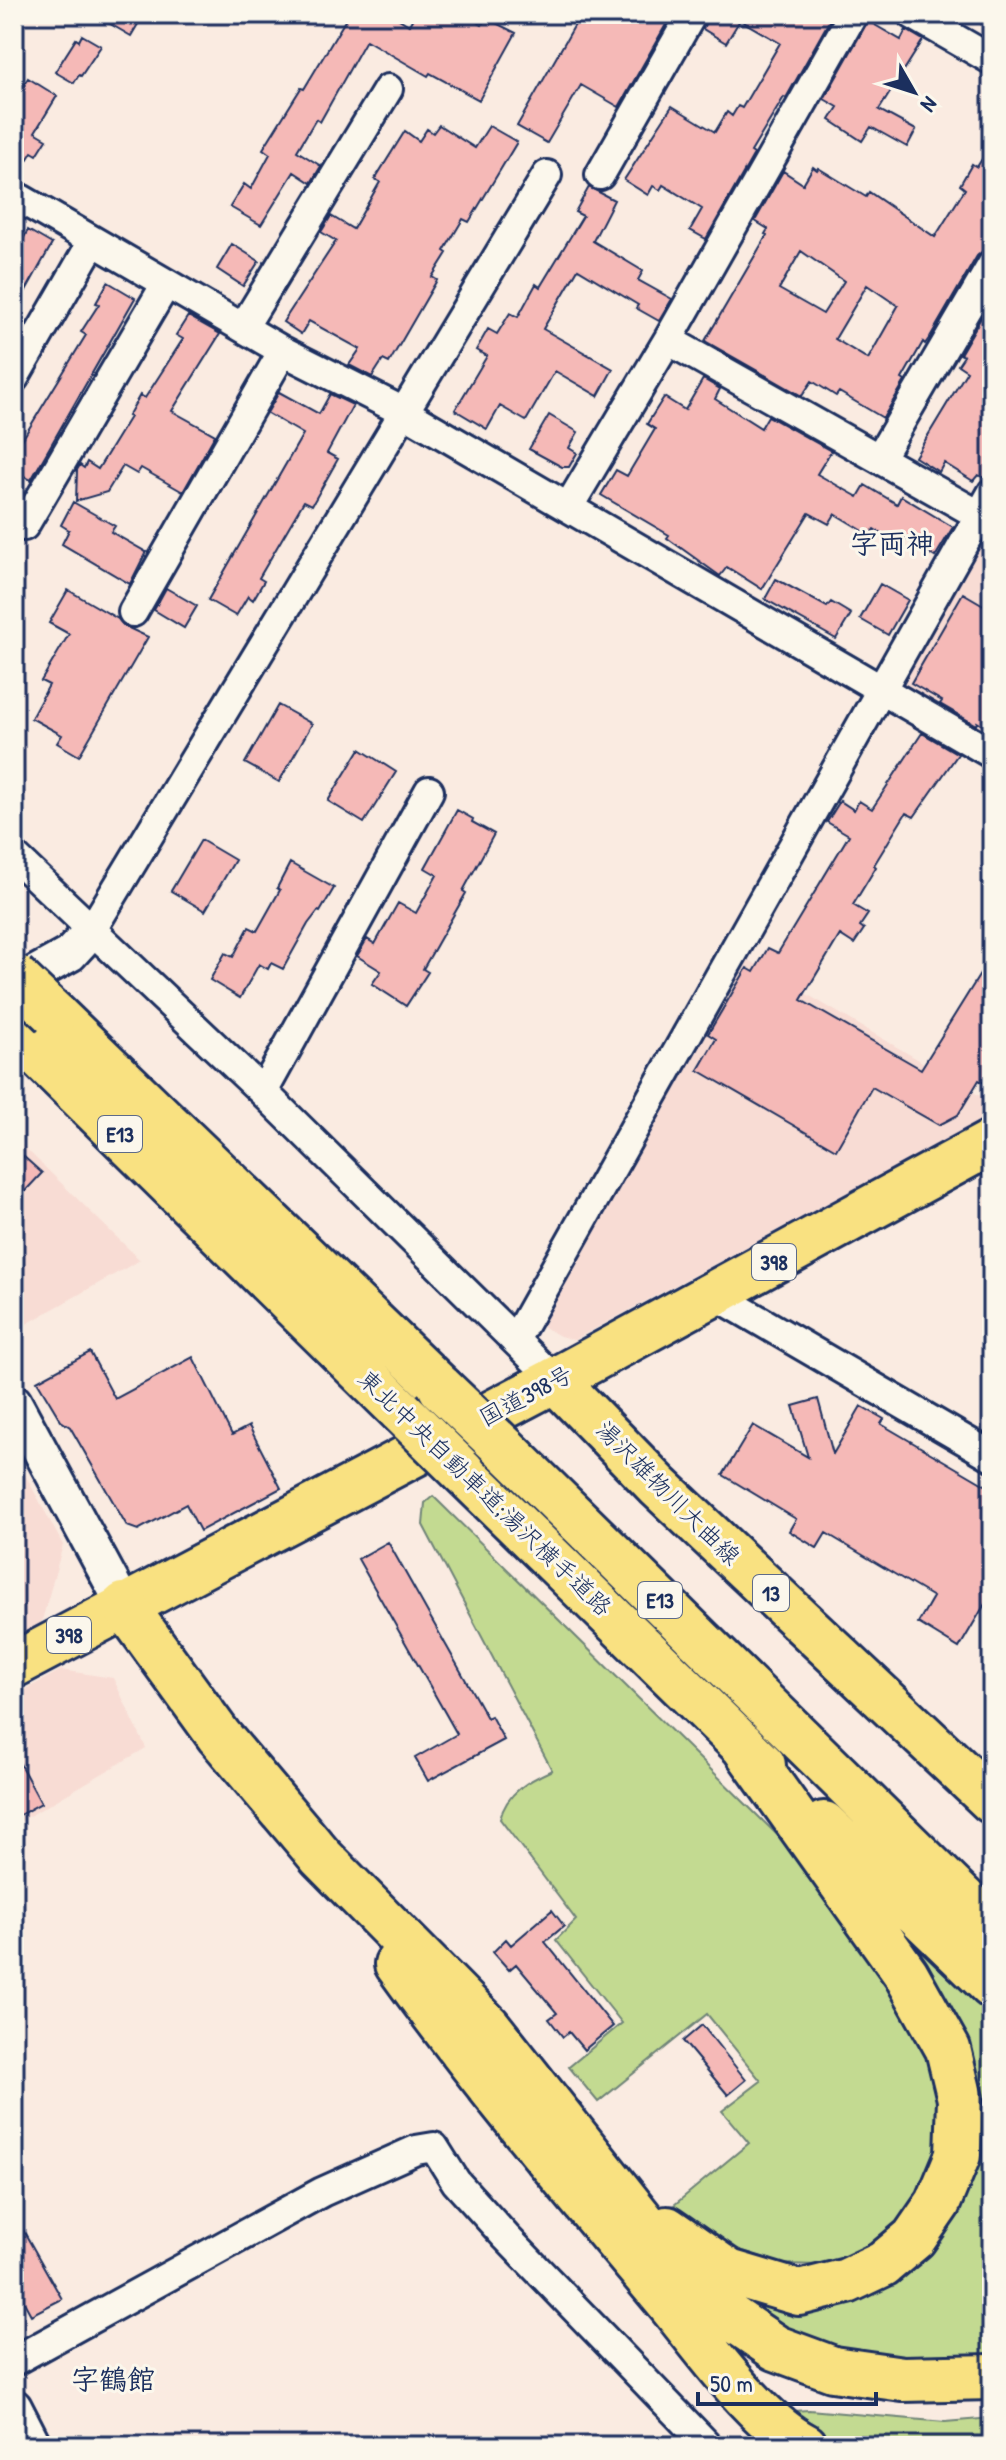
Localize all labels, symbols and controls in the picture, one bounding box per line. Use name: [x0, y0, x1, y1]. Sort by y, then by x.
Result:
north arrow: [874, 52, 954, 132]
text: N: [914, 91, 945, 119]
district label: 字両神: [850, 524, 934, 562]
road number: E13: [98, 1116, 142, 1152]
road number: 398: [752, 1244, 796, 1280]
street label: 国道398号: [473, 1357, 578, 1433]
street label: 東北中央自動車道;湯沢横手道路: [352, 1362, 620, 1622]
street label: 湯沢雄物川大曲線: [590, 1413, 748, 1571]
road number: 13: [753, 1575, 789, 1611]
road number: E13: [638, 1582, 682, 1618]
road number: 398: [47, 1617, 91, 1653]
scale bar: [698, 2356, 876, 2406]
district label: 字鶴館: [71, 2360, 155, 2398]
text: 50 m: [710, 2367, 753, 2399]

